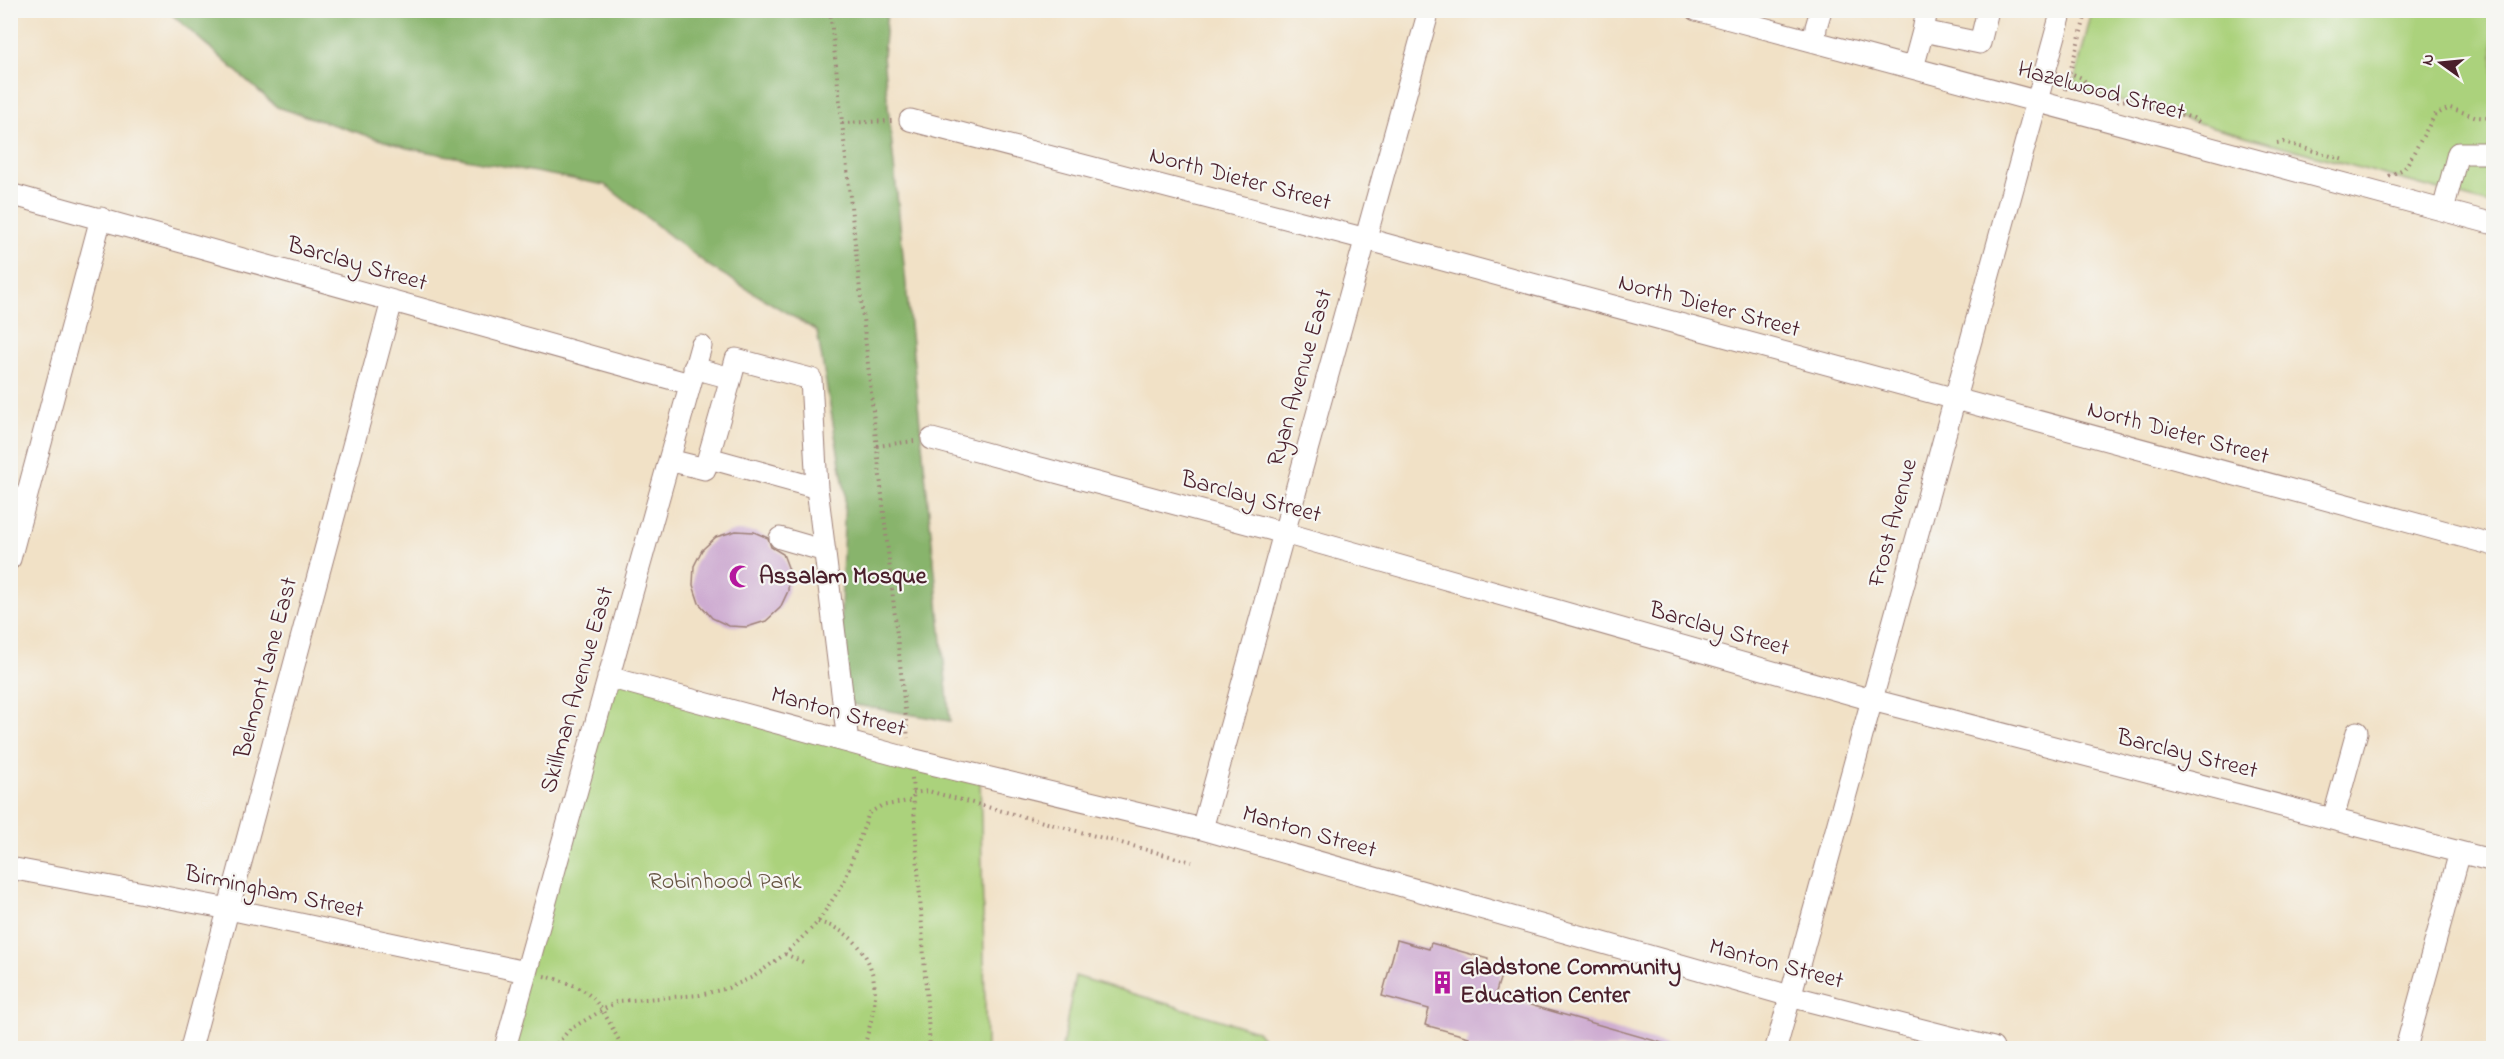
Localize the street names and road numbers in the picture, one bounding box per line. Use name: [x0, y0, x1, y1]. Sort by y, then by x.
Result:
street label: Hazelwood Street: [2013, 53, 2189, 131]
street label: North Dieter Street: [1145, 139, 1335, 221]
street label: Barclay Street: [282, 228, 431, 303]
street label: North Dieter Street: [1614, 266, 1804, 348]
street label: Ryan Avenue East: [1259, 285, 1344, 471]
street label: North Dieter Street: [2083, 393, 2273, 475]
street label: Frost Avenue: [1860, 455, 1928, 592]
street label: Barclay Street: [1176, 462, 1325, 535]
street label: Belmont Lane East: [226, 574, 308, 763]
street label: Skillman Avenue East: [532, 583, 624, 797]
street label: Barclay Street: [1644, 593, 1793, 668]
street label: Manton Street: [767, 678, 909, 748]
street label: Barclay Street: [2112, 720, 2261, 790]
street label: Manton Street: [1238, 797, 1380, 869]
street label: Birmingham Street: [180, 857, 367, 929]
street label: Manton Street: [1705, 930, 1847, 1000]

